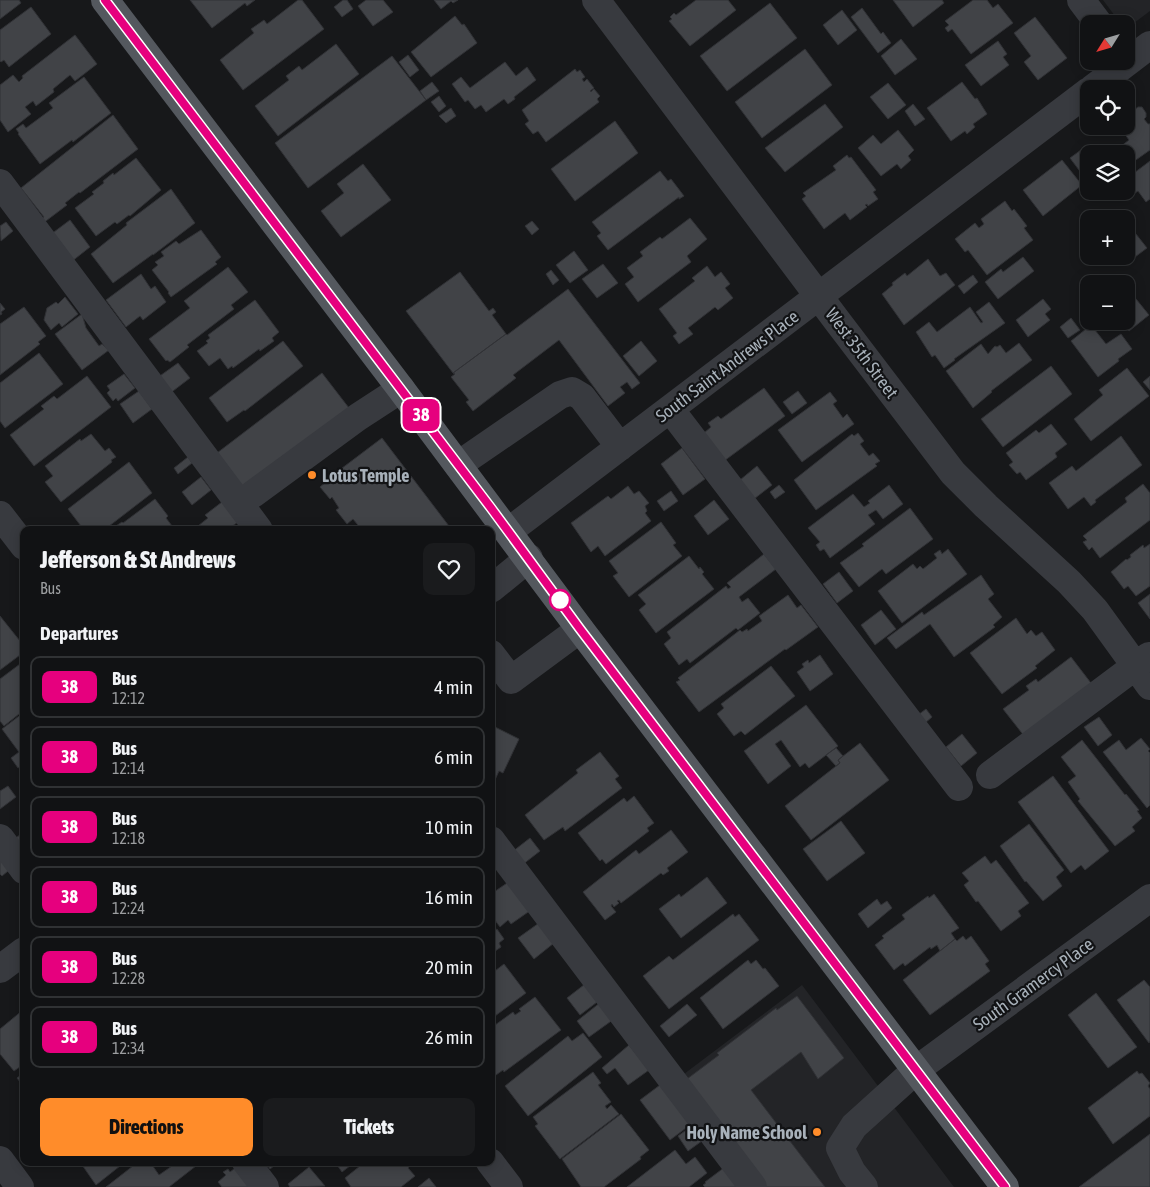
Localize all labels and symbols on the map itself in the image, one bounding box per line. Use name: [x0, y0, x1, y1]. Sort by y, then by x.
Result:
north arrow: [1080, 15, 1135, 70]
street label: West 35th Street: [821, 304, 903, 402]
street label: South Saint Andrews Place: [651, 305, 803, 427]
line badge: 38: [398, 399, 444, 431]
place label: Lotus Temple: [322, 465, 409, 486]
marker: Lotus Temple: [306, 469, 318, 481]
unlabelled marker: [549, 589, 571, 611]
street label: South Gramercy Place: [969, 933, 1097, 1035]
place label: Holy Name School: [686, 1122, 807, 1143]
marker: Holy Name School: [811, 1126, 823, 1138]

